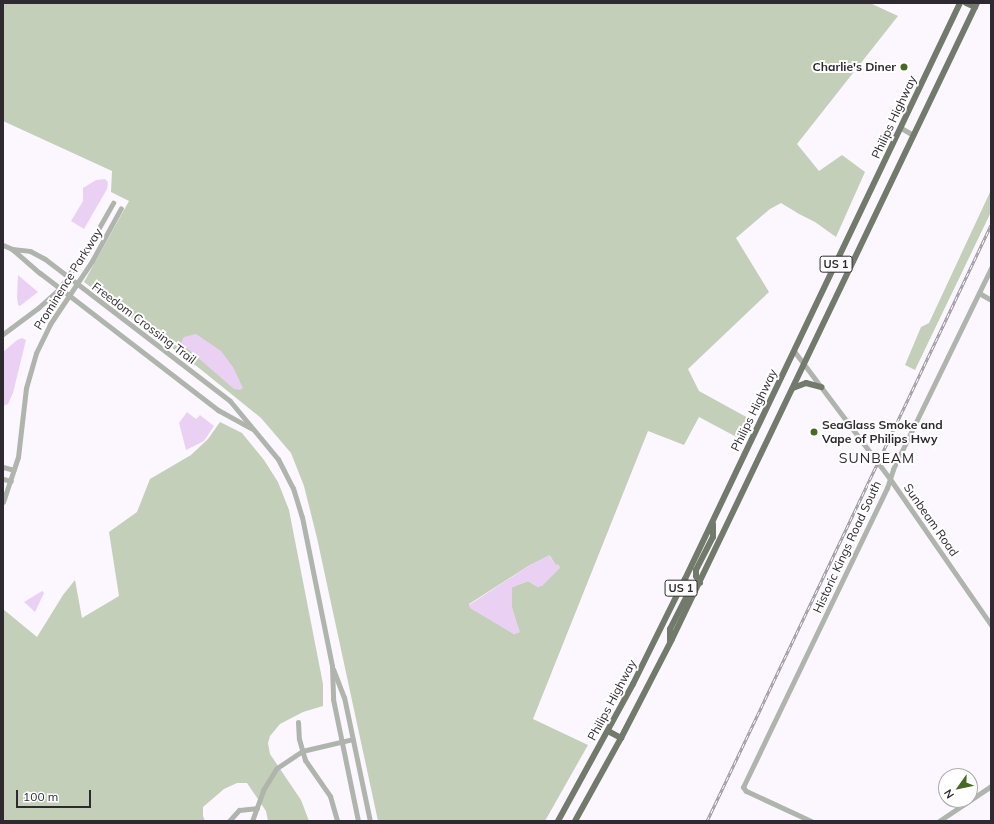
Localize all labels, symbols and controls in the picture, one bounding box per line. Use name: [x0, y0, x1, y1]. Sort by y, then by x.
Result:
place label: Charlie's Diner: [813, 60, 896, 74]
marker: Charlie's Diner: [899, 62, 909, 72]
street label: Philips Highway: [869, 73, 919, 161]
street label: Prominence Parkway: [31, 226, 105, 332]
road number: US 1: [819, 255, 853, 273]
street label: Freedom Crossing Trail: [89, 279, 199, 367]
street label: Philips Highway: [728, 367, 780, 453]
place label: SeaGlass Smoke and Vape of Philips Hwy: [822, 418, 943, 446]
marker: SeaGlass Smoke and Vape of Philips Hwy: [809, 427, 819, 437]
district label: SUNBEAM: [839, 450, 915, 466]
street label: Historic Kings Road South: [810, 479, 884, 615]
street label: Sunbeam Road: [901, 481, 961, 559]
road number: US 1: [664, 579, 698, 597]
street label: Philips Highway: [585, 657, 639, 743]
north arrow: [938, 768, 978, 808]
scale bar: [18, 782, 93, 808]
text: N: [941, 787, 957, 801]
text: 100 m: [23, 789, 58, 804]

